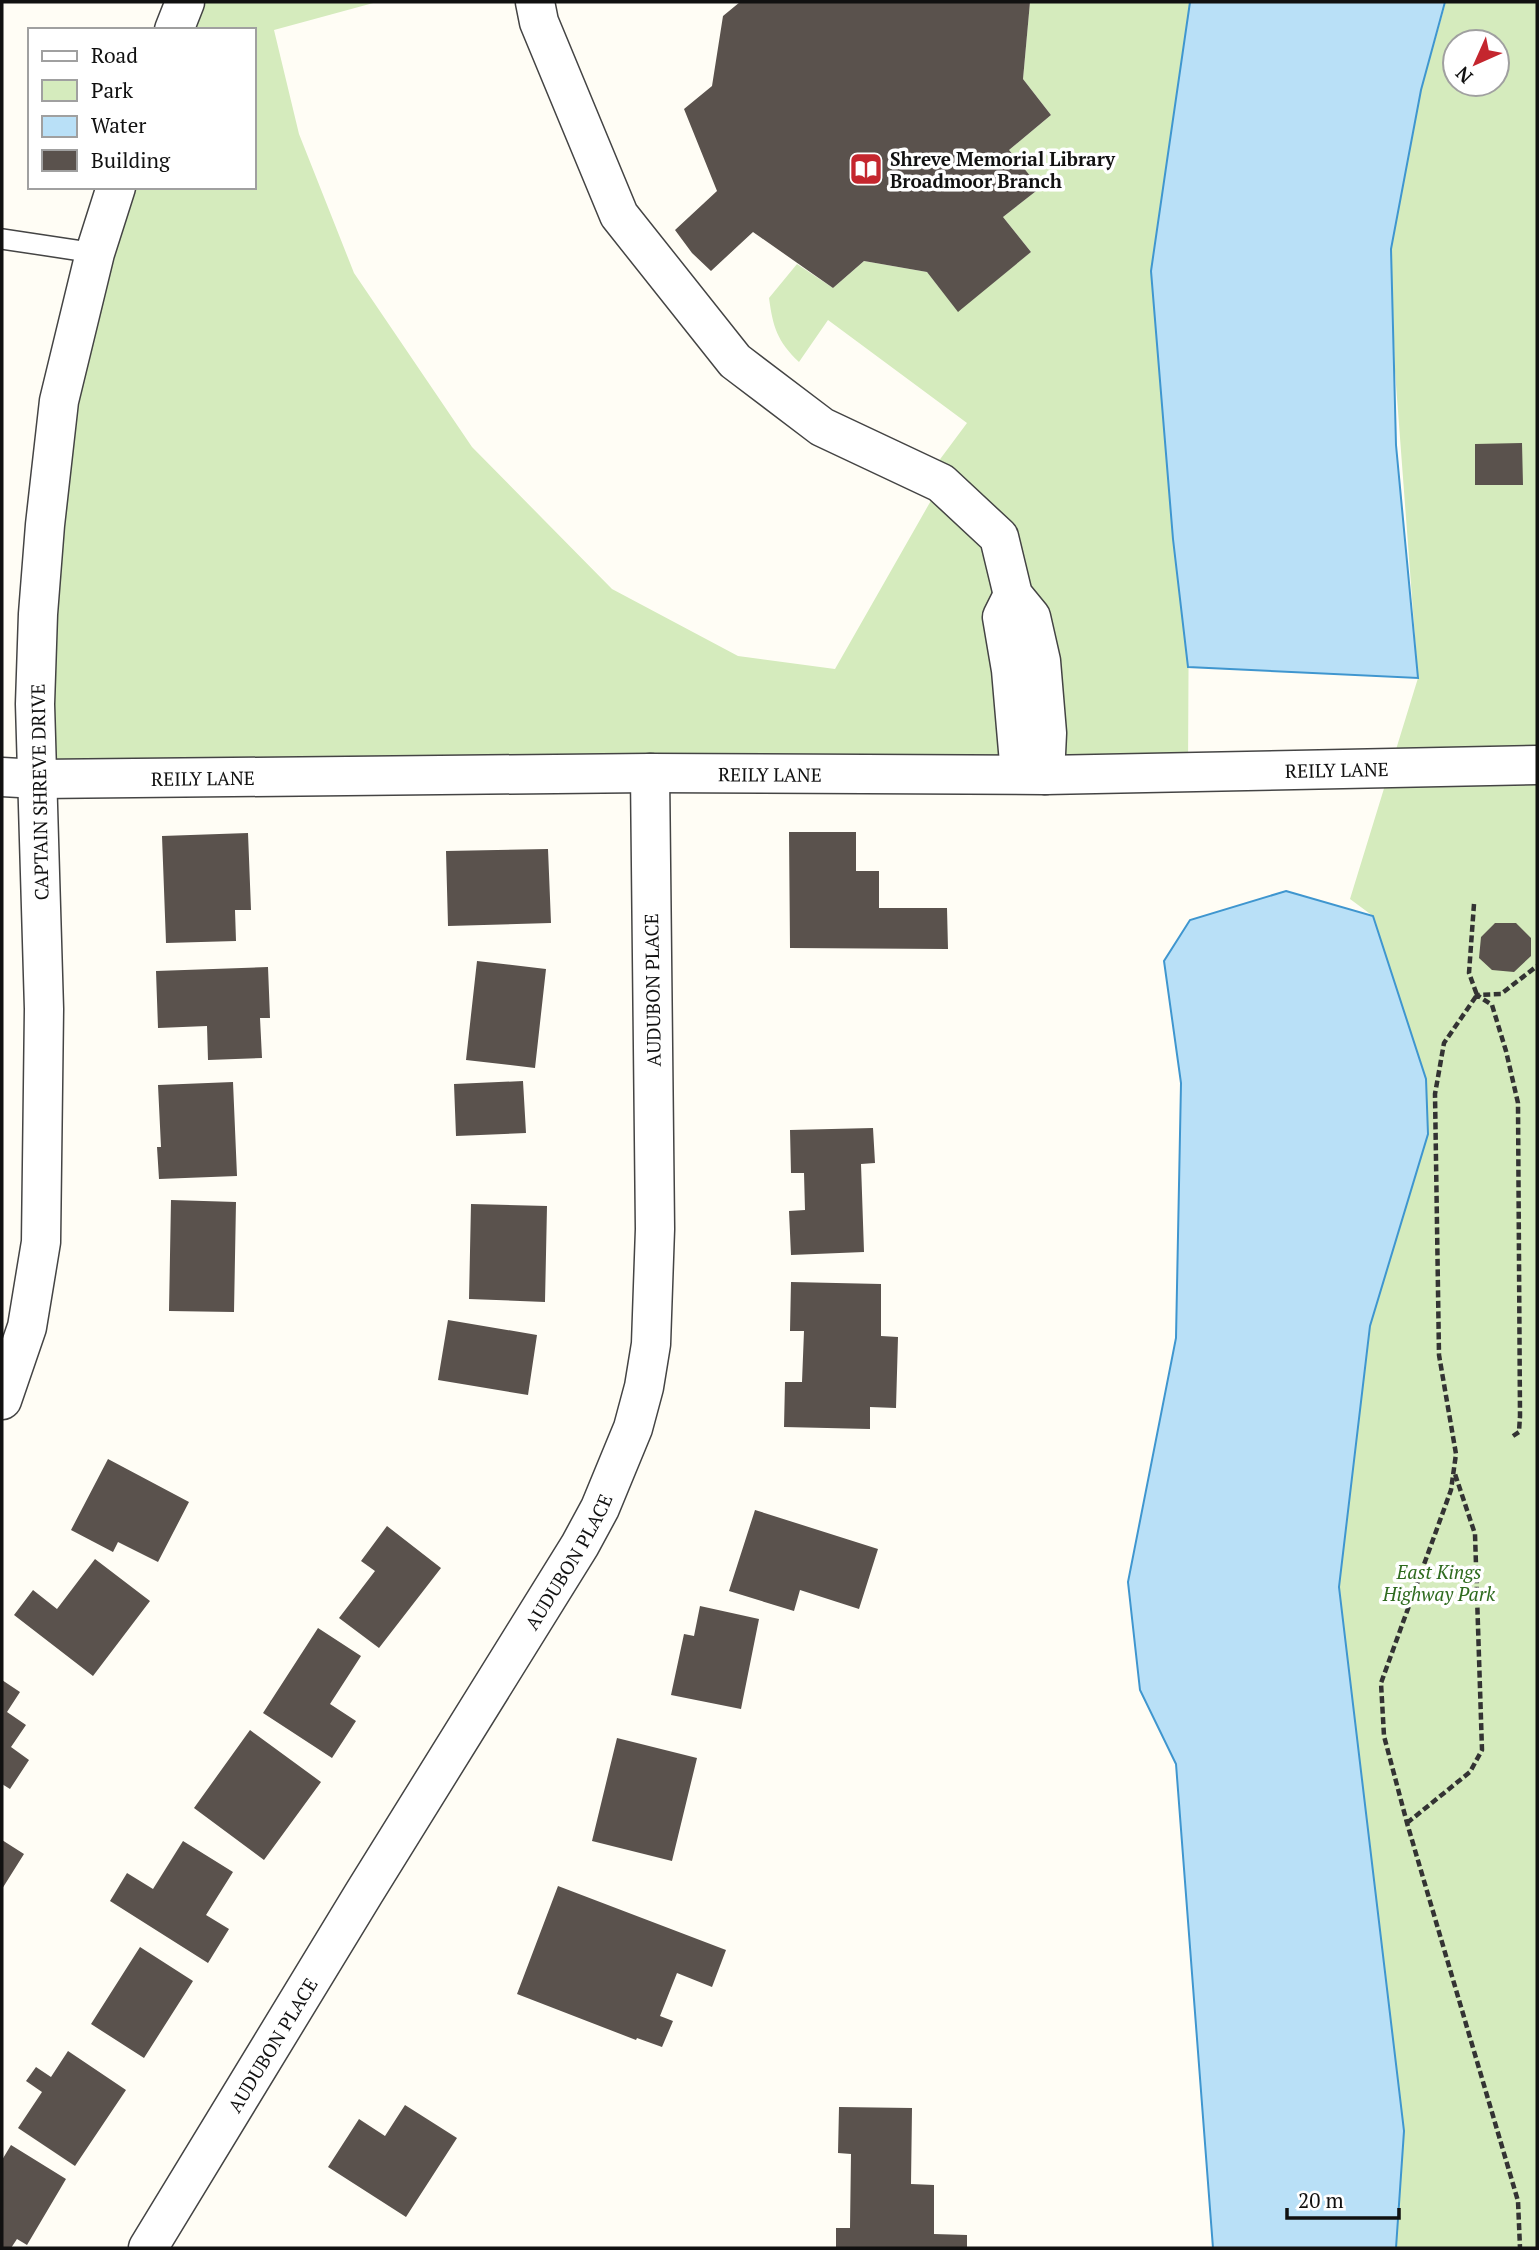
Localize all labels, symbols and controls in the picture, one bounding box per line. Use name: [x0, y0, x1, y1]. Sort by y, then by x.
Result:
legend: [28, 28, 256, 189]
north arrow: [1441, 28, 1511, 98]
text: Road: [91, 41, 138, 69]
text: N: [1449, 61, 1478, 89]
text: Park: [91, 76, 133, 104]
text: Water: [91, 111, 146, 139]
text: Building: [91, 146, 171, 174]
place label: Shreve Memorial Library Broadmoor Branch: [890, 146, 1116, 193]
library icon: Shreve Memorial Library Broadmoor Branch: [847, 150, 885, 188]
street label: CAPTAIN SHREVE DRIVE: [25, 683, 53, 901]
street label: REILY LANE: [1285, 756, 1389, 783]
street label: REILY LANE: [718, 761, 822, 786]
street label: REILY LANE: [151, 764, 255, 790]
street label: AUDUBON PLACE: [638, 913, 666, 1067]
street label: AUDUBON PLACE: [518, 1490, 617, 1634]
park label: East Kings Highway Park: [1382, 1559, 1496, 1606]
street label: AUDUBON PLACE: [221, 1973, 322, 2117]
scale bar: [1287, 2176, 1399, 2220]
text: 20 m: [1298, 2186, 1344, 2214]

